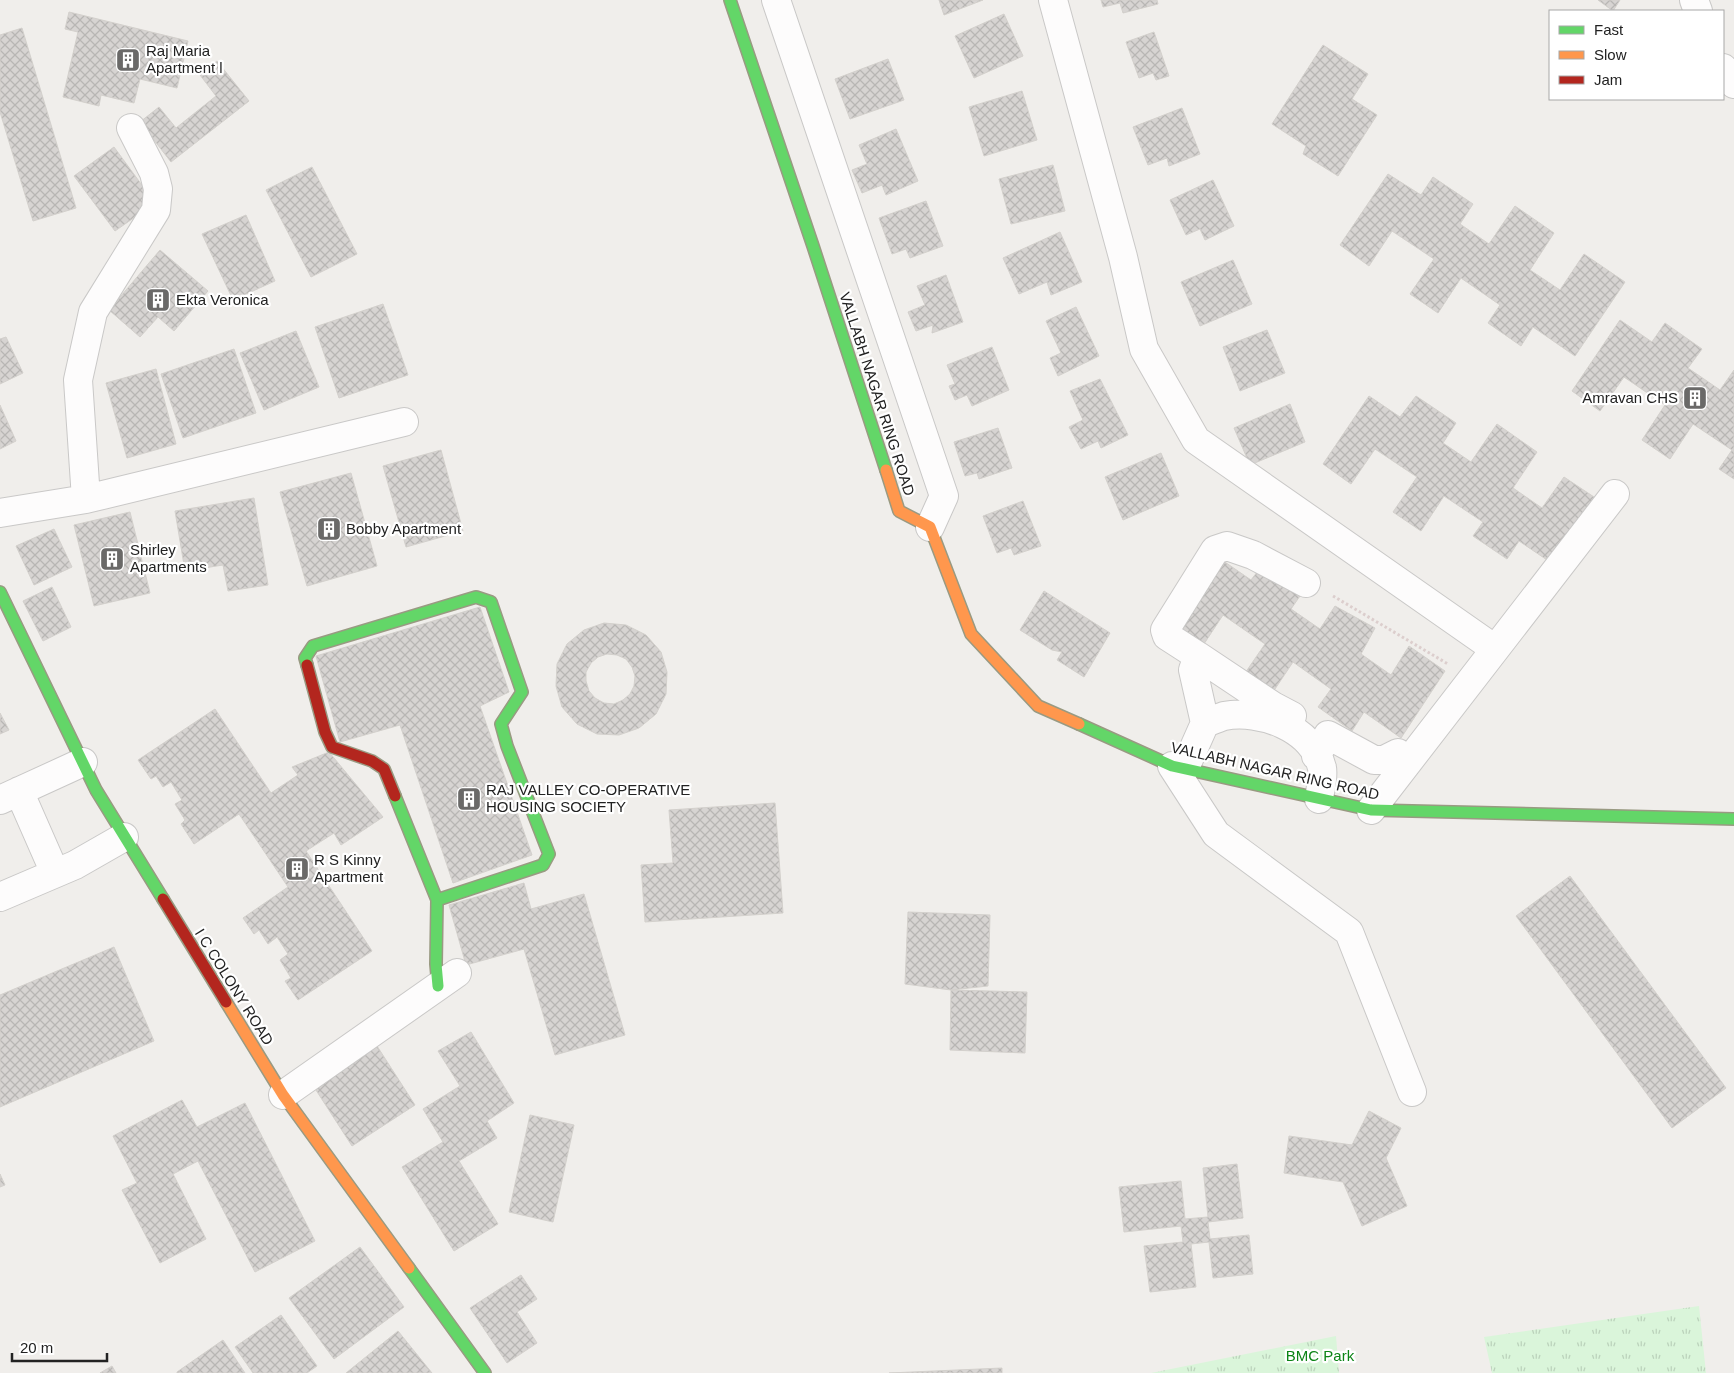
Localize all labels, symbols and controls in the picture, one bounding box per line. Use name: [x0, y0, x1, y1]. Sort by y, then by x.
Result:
legend: [1549, 10, 1724, 100]
text: Fast: [1594, 21, 1624, 38]
place label: Raj Maria Apartment l: [146, 42, 223, 76]
text: Slow: [1594, 46, 1627, 63]
building icon: Raj Maria Apartment l: [115, 47, 141, 73]
text: Jam: [1594, 71, 1622, 88]
building icon: Ekta Veronica: [145, 287, 171, 313]
street label: VALLABH NAGAR RING ROAD: [836, 290, 919, 498]
place label: Ekta Veronica: [176, 291, 269, 308]
building icon: Amravan CHS: [1682, 385, 1708, 411]
place label: Amravan CHS: [1582, 389, 1678, 406]
building icon: Bobby Apartment: [316, 516, 342, 542]
place label: Bobby Apartment: [346, 520, 462, 537]
place label: Shirley Apartments: [130, 541, 207, 575]
building icon: Shirley Apartments: [99, 546, 125, 572]
street label: VALLABH NAGAR RING ROAD: [1169, 738, 1381, 803]
place label: RAJ VALLEY CO-OPERATIVE HOUSING SOCIETY: [486, 781, 690, 815]
building icon: RAJ VALLEY CO-OPERATIVE HOUSING SOCIETY: [456, 786, 482, 812]
place label: R S Kinny Apartment: [314, 851, 384, 885]
building icon: R S Kinny Apartment: [284, 856, 310, 882]
street label: I C COLONY ROAD: [192, 925, 277, 1048]
scale bar: [12, 1330, 108, 1362]
text: 20 m: [20, 1339, 53, 1356]
park label: BMC Park: [1286, 1347, 1355, 1364]

